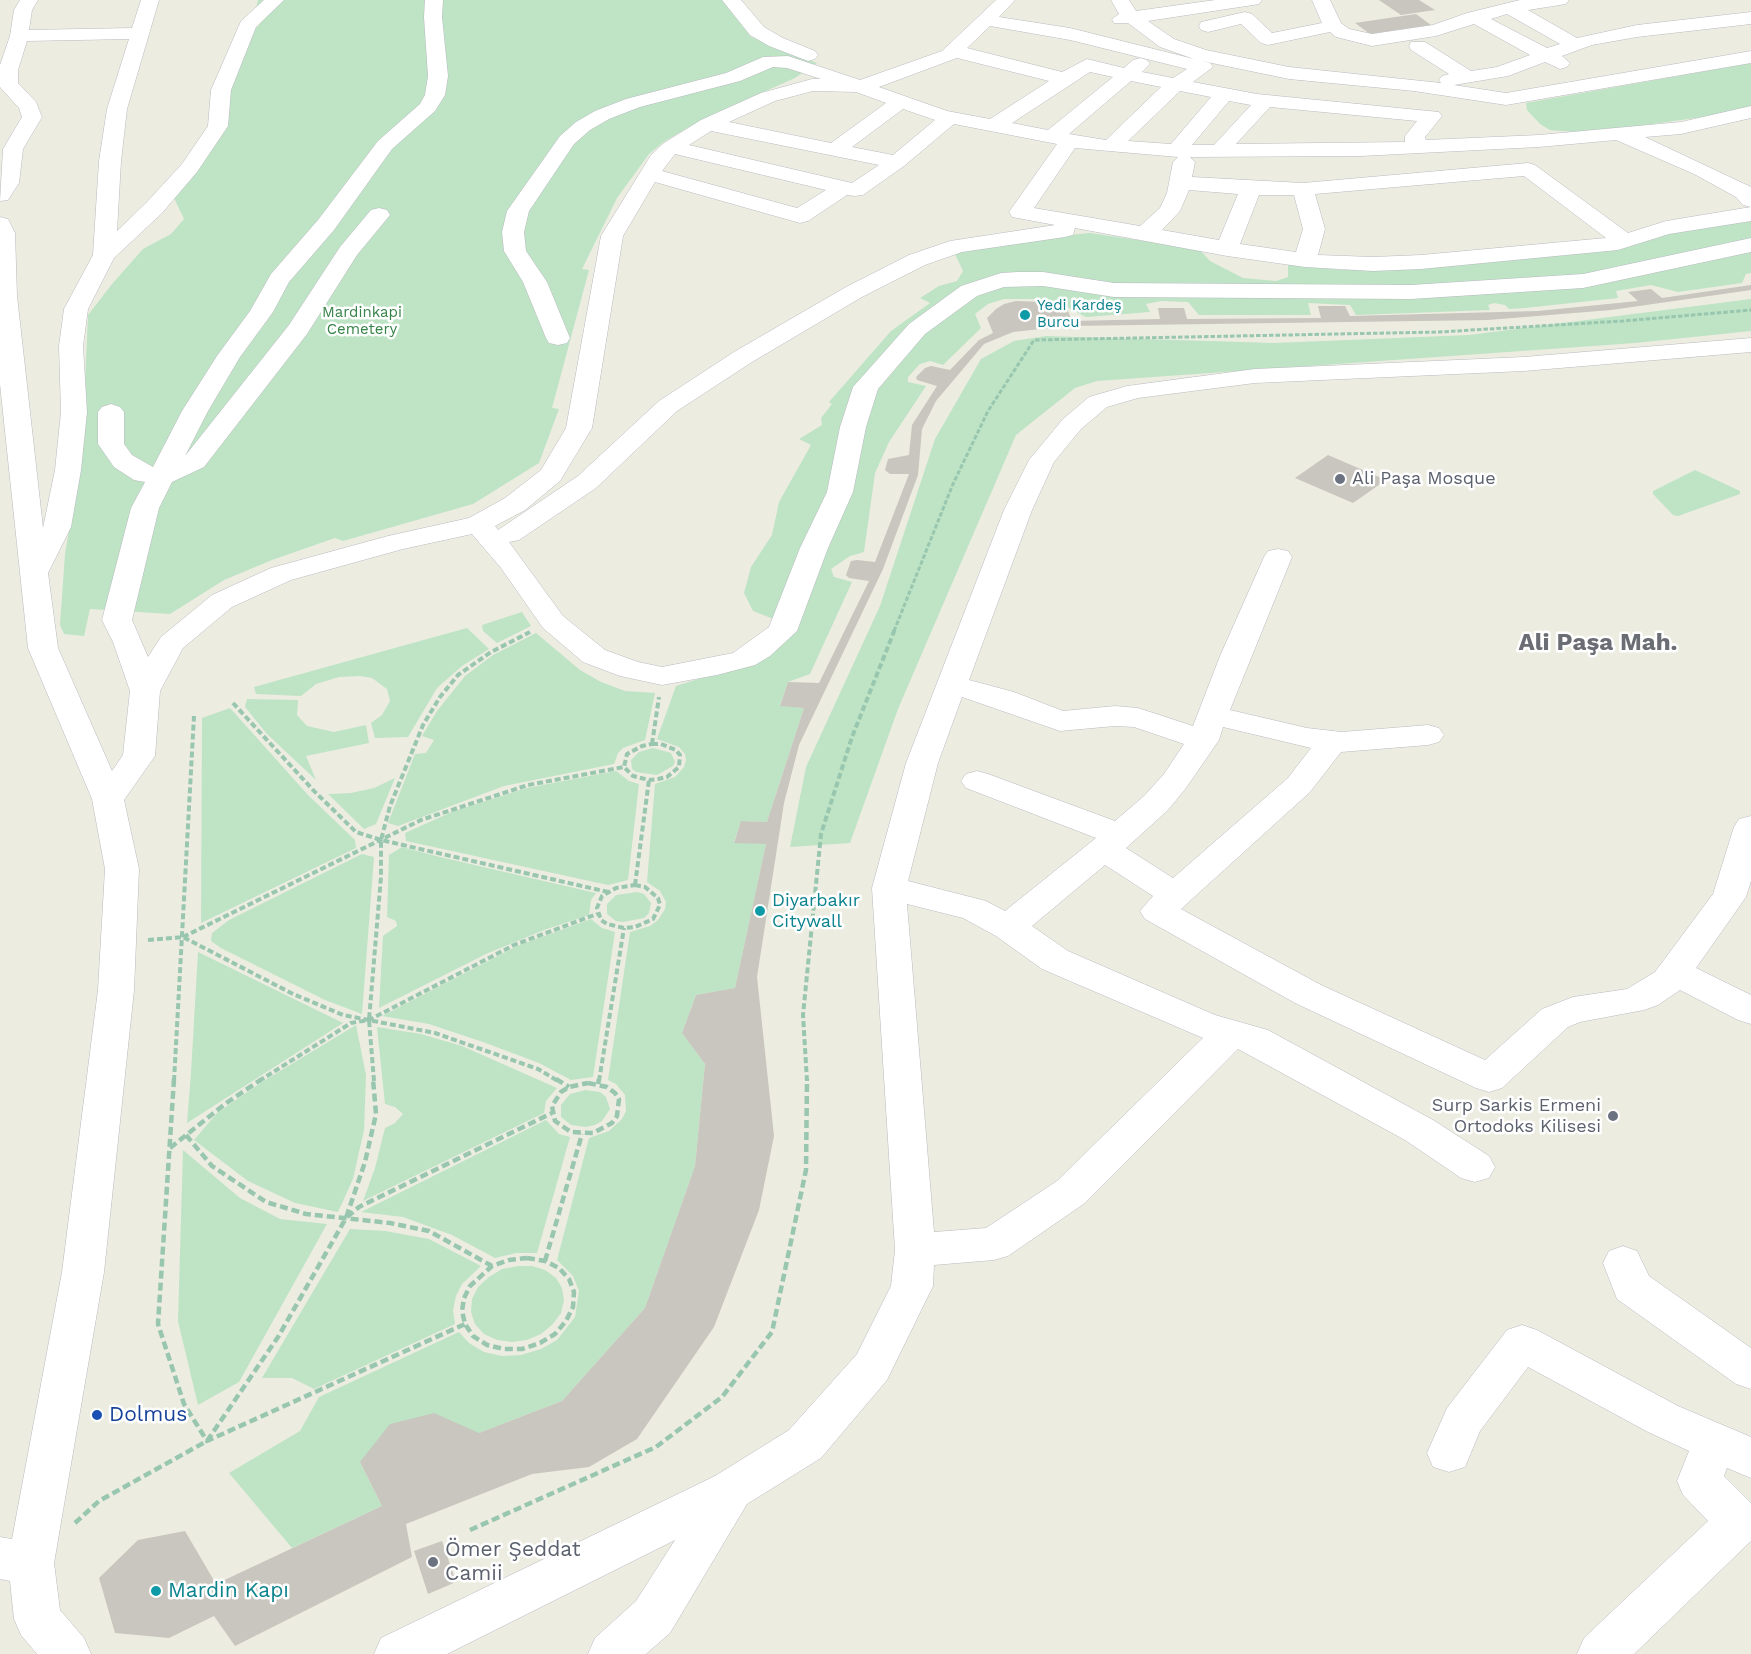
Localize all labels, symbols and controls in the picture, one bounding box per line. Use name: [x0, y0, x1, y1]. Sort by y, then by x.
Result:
place label: Yedi Kardeş Burcu: [1037, 297, 1122, 332]
park label: Mardinkapi Cemetery: [322, 304, 402, 339]
marker: Yedi Kardeş Burcu: [1018, 308, 1032, 322]
place label: Ali Paşa Mosque: [1352, 468, 1496, 490]
marker: Ali Paşa Mosque: [1333, 472, 1347, 486]
district label: Ali Paşa Mah.: [1519, 629, 1677, 657]
place label: Diyarbakır Citywall: [772, 890, 860, 932]
marker: Diyarbakır Citywall: [753, 904, 767, 918]
place label: Surp Sarkis Ermeni Ortodoks Kilisesi: [1432, 1095, 1601, 1138]
marker: Surp Sarkis Ermeni Ortodoks Kilisesi: [1606, 1109, 1620, 1123]
place label: Dolmus: [109, 1402, 187, 1428]
marker: Dolmus: [90, 1408, 104, 1422]
place label: Ömer Şeddat Camii: [445, 1537, 581, 1587]
marker: Ömer Şeddat Camii: [426, 1555, 440, 1569]
place label: Mardin Kapı: [168, 1578, 289, 1604]
marker: Mardin Kapı: [149, 1584, 163, 1598]

